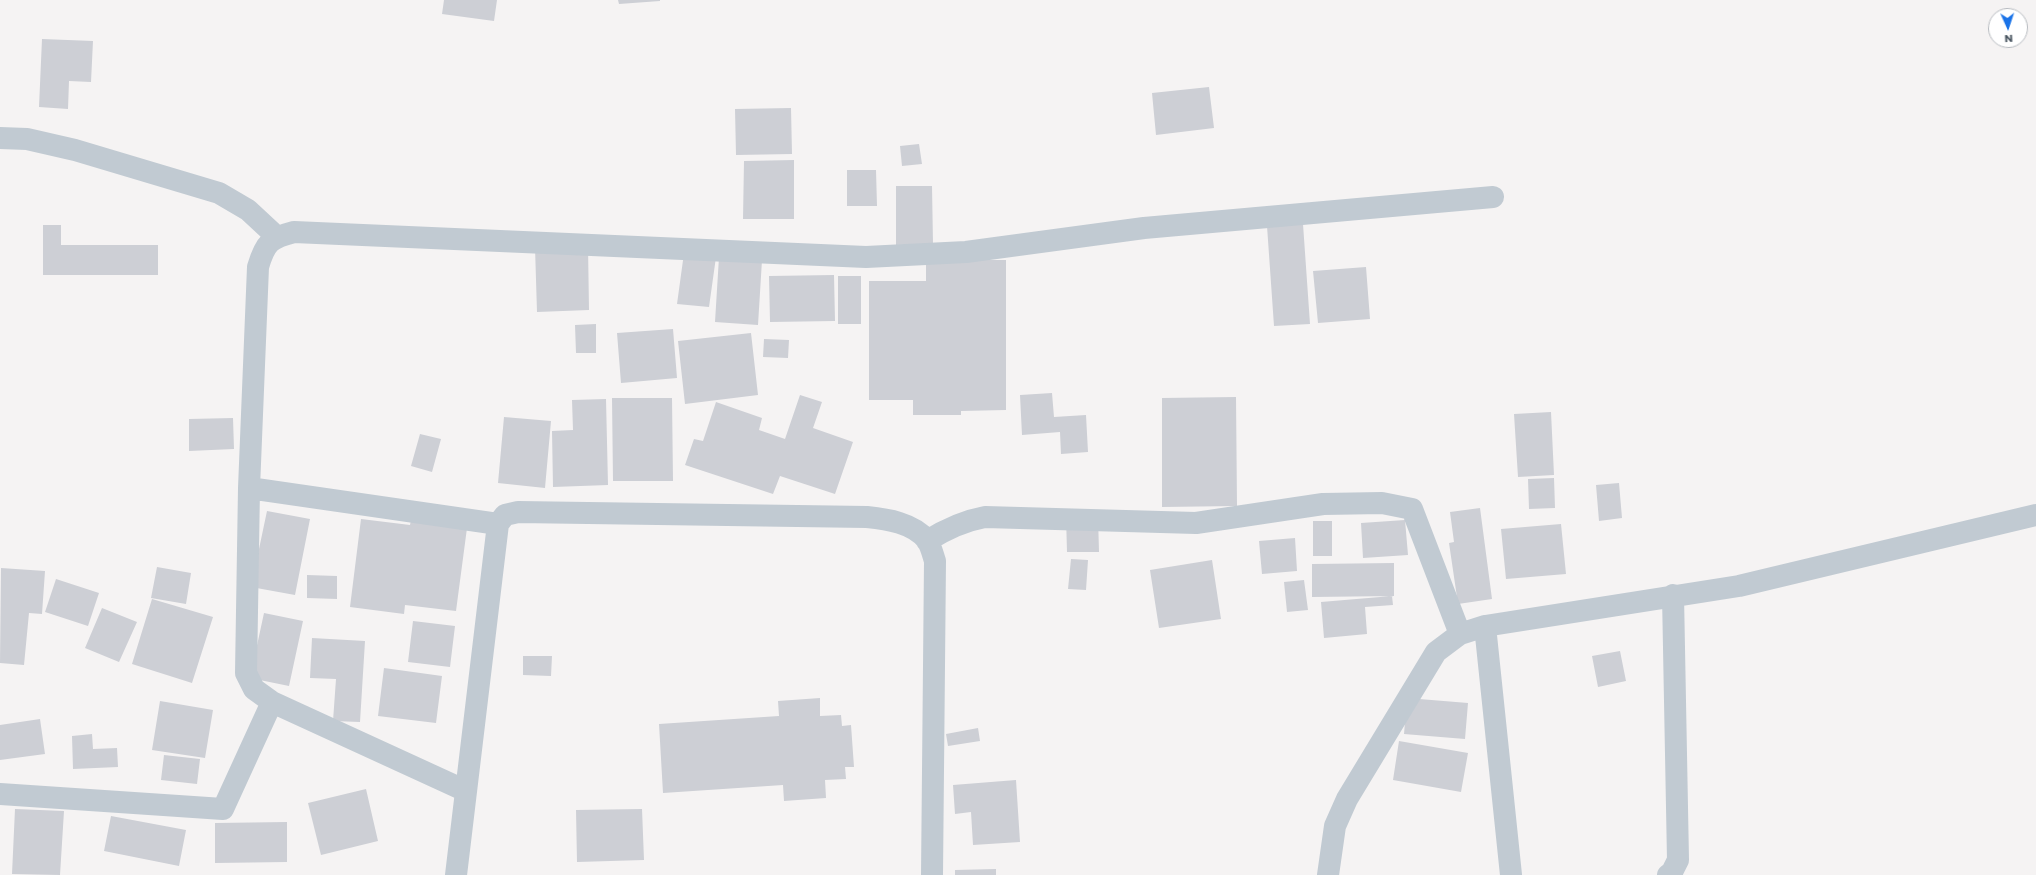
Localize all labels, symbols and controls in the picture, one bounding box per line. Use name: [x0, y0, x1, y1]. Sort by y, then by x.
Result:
north arrow: [1988, 8, 2028, 48]
text: N: [2004, 31, 2013, 47]

